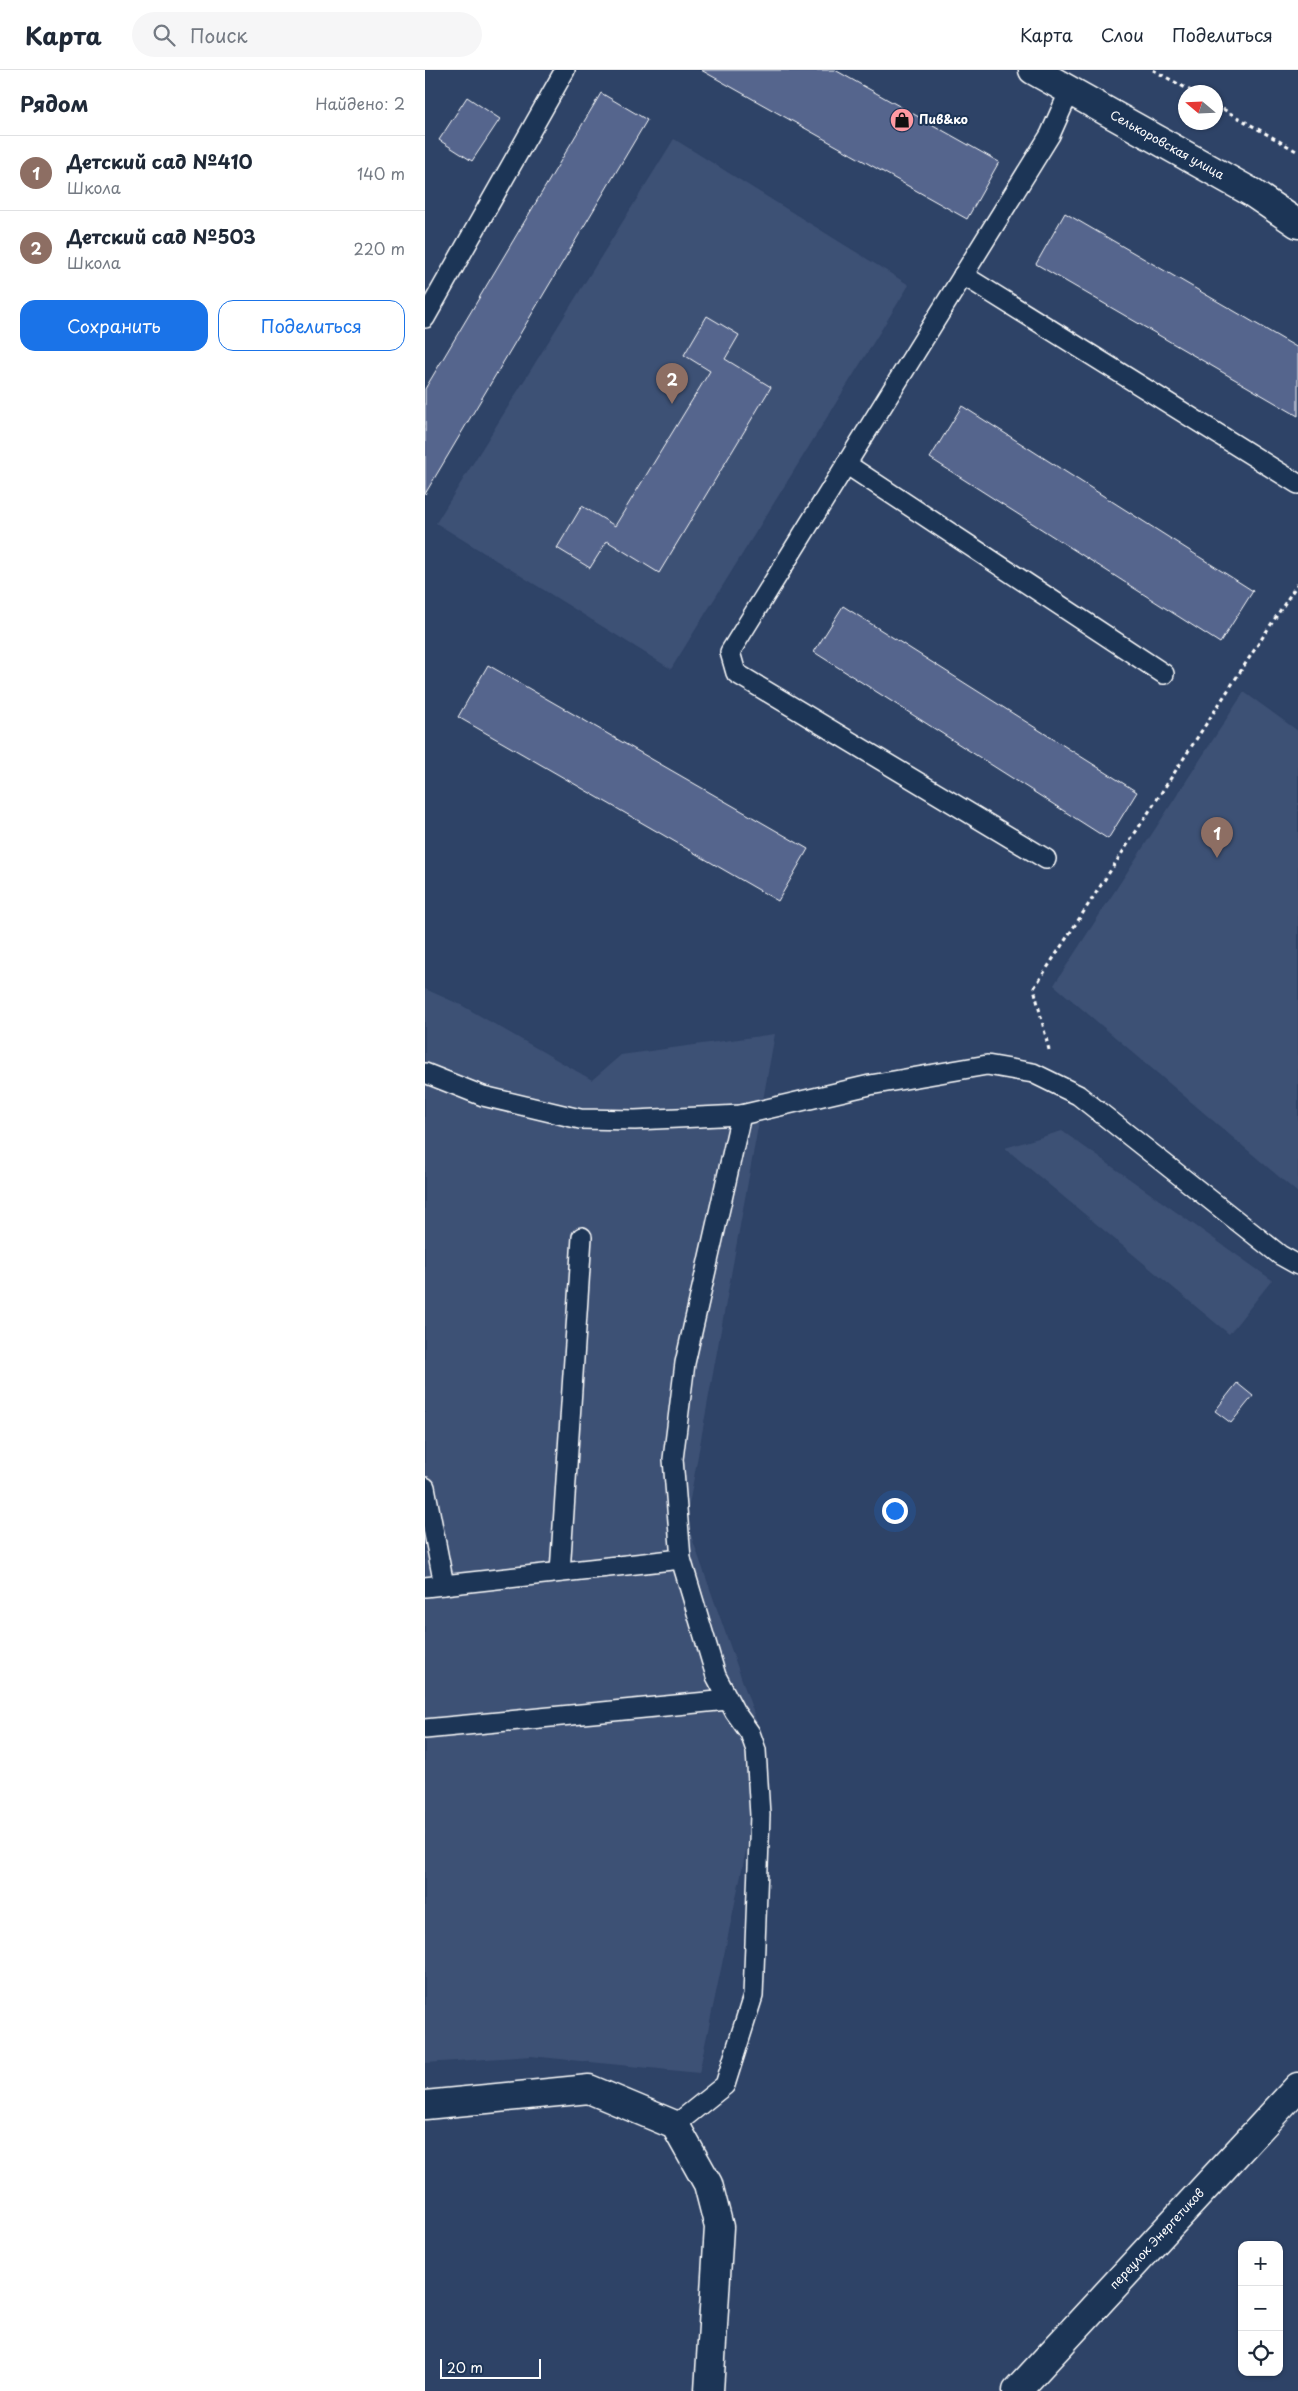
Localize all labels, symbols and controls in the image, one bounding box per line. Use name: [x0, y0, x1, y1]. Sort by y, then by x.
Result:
search box: [132, 12, 482, 57]
text: Карта: [25, 17, 102, 53]
icon: search: [150, 21, 178, 49]
text: Поиск: [190, 21, 248, 49]
text: Карта: [1020, 21, 1073, 48]
text: Слои: [1101, 21, 1144, 48]
text: Поделиться: [1172, 21, 1273, 48]
north arrow: [1178, 85, 1223, 130]
text: Рядом: [20, 87, 88, 119]
text: Найдено: 2: [315, 91, 405, 115]
street label: Селькоровская улица: [1107, 105, 1228, 183]
shop icon: Пив&ко: [889, 107, 915, 133]
place label: Пив&ко: [919, 110, 968, 128]
text: Детский сад №410: [67, 147, 253, 175]
text: 1: [32, 161, 40, 185]
text: 140 m: [357, 161, 405, 185]
text: Школа: [67, 175, 121, 199]
text: Детский сад №503: [67, 222, 256, 250]
text: 2: [30, 236, 42, 260]
text: 220 m: [354, 236, 405, 260]
text: Школа: [67, 250, 121, 274]
button: Сохранить: [20, 300, 208, 351]
button: Поделиться: [218, 300, 405, 351]
pin: 2: [656, 363, 688, 404]
pin: 1: [1201, 817, 1233, 858]
your location: [882, 1498, 908, 1524]
street label: переулок Энергетиков: [1105, 2184, 1208, 2293]
map controls: [1238, 2241, 1283, 2376]
button: +: [1238, 2241, 1283, 2286]
button: −: [1238, 2286, 1283, 2331]
button: locate: [1238, 2331, 1283, 2376]
scale bar: [440, 2356, 541, 2379]
text: 20 m: [447, 2357, 483, 2378]

